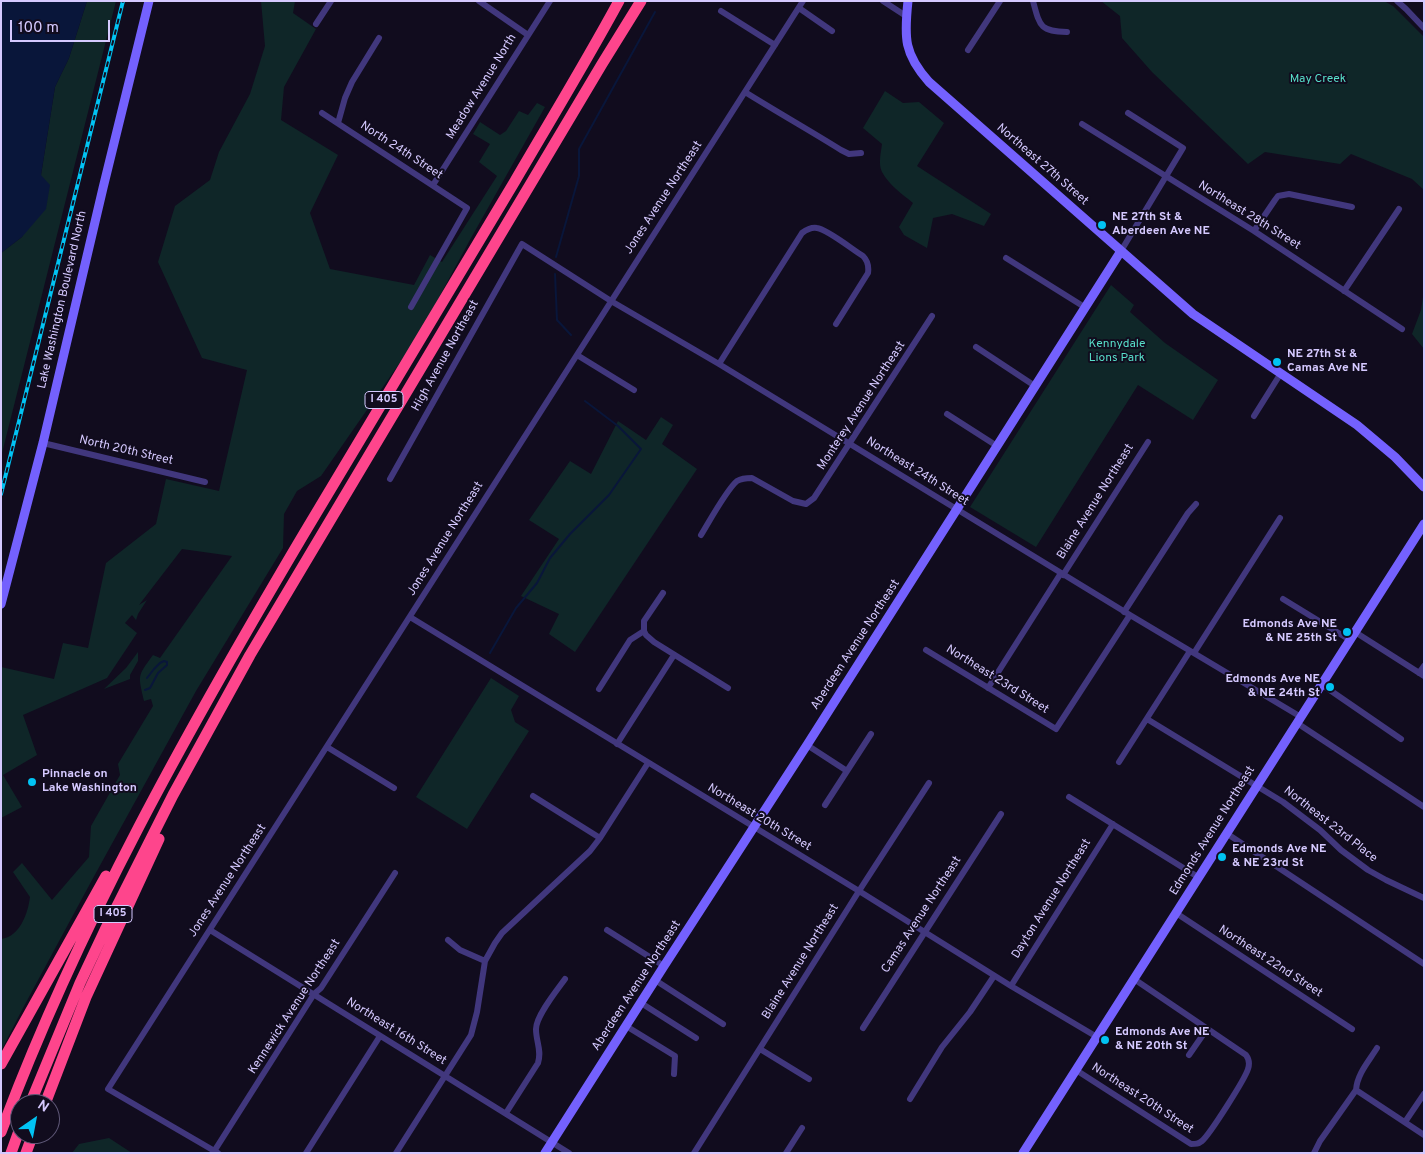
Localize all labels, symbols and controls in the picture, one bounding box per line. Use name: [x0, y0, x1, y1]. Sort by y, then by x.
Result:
scale bar: [12, 10, 112, 42]
text: 100 m: [18, 19, 59, 38]
street label: Meadow Avenue North: [444, 32, 520, 142]
park label: May Creek: [1290, 73, 1346, 87]
street label: North 24th Street: [357, 119, 445, 183]
street label: Northeast 27th Street: [993, 121, 1091, 209]
street label: Jones Avenue Northeast: [622, 139, 706, 257]
street label: Northeast 28th Street: [1195, 179, 1303, 253]
street label: Lake Washington Boulevard North: [35, 210, 91, 390]
place label: NE 27th St & Aberdeen Ave NE: [1112, 211, 1210, 239]
marker: NE 27th St & Aberdeen Ave NE: [1096, 219, 1108, 231]
street label: High Avenue Northeast: [409, 298, 483, 414]
park label: Kennydale Lions Park: [1089, 338, 1145, 366]
street label: Monterey Avenue Northeast: [815, 339, 909, 473]
place label: NE 27th St & Camas Ave NE: [1287, 348, 1368, 376]
marker: NE 27th St & Camas Ave NE: [1271, 356, 1283, 368]
road number: I 405: [365, 392, 403, 408]
street label: North 20th Street: [78, 433, 174, 469]
street label: Northeast 24th Street: [863, 435, 971, 509]
street label: Blaine Avenue Northeast: [1055, 442, 1137, 562]
street label: Jones Avenue Northeast: [405, 479, 487, 599]
street label: Aberdeen Avenue Northeast: [808, 577, 904, 713]
place label: Edmonds Ave NE & NE 25th St: [1243, 618, 1337, 646]
marker: Edmonds Ave NE & NE 25th St: [1341, 626, 1353, 638]
street label: Northeast 23rd Street: [943, 643, 1051, 717]
place label: Edmonds Ave NE & NE 24th St: [1226, 673, 1320, 701]
marker: Edmonds Ave NE & NE 24th St: [1324, 681, 1336, 693]
street label: Edmonds Avenue Northeast: [1167, 764, 1259, 898]
place label: Pinnacle on Lake Washington: [42, 768, 137, 796]
marker: Pinnacle on Lake Washington: [26, 776, 38, 788]
street label: Northeast 20th Street: [704, 781, 814, 855]
street label: Northeast 23rd Place: [1280, 784, 1380, 866]
street label: Jones Avenue Northeast: [186, 822, 270, 940]
street label: Dayton Avenue Northeast: [1009, 837, 1095, 961]
place label: Edmonds Ave NE & NE 23rd St: [1232, 843, 1326, 871]
marker: Edmonds Ave NE & NE 23rd St: [1216, 851, 1228, 863]
street label: Camas Avenue Northeast: [879, 854, 965, 976]
street label: Blaine Avenue Northeast: [760, 902, 842, 1022]
road number: I 405: [94, 906, 132, 922]
street label: Aberdeen Avenue Northeast: [589, 918, 685, 1054]
street label: Northeast 22nd Street: [1215, 923, 1325, 1001]
street label: Kennewick Avenue Northeast: [246, 937, 344, 1077]
street label: Northeast 16th Street: [343, 995, 449, 1069]
place label: Edmonds Ave NE & NE 20th St: [1115, 1026, 1209, 1054]
marker: Edmonds Ave NE & NE 20th St: [1099, 1034, 1111, 1046]
street label: Northeast 20th Street: [1088, 1061, 1196, 1137]
north arrow: [10, 1094, 60, 1144]
text: N: [34, 1097, 52, 1117]

